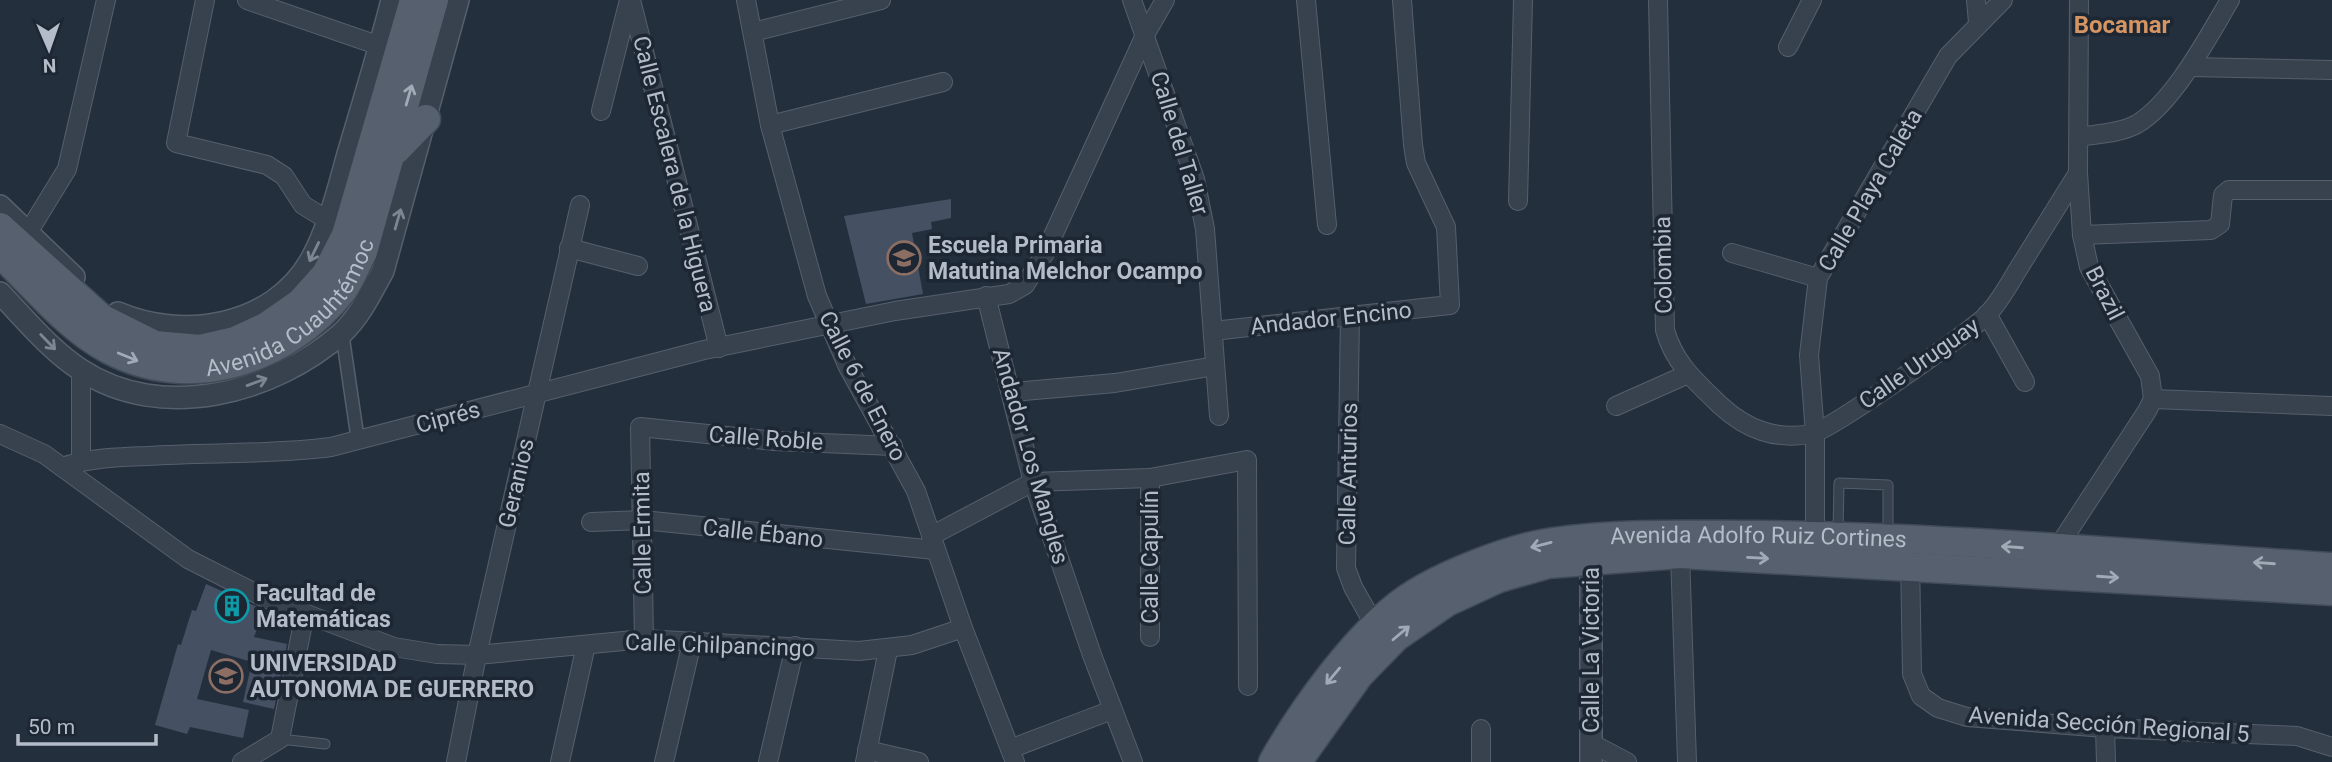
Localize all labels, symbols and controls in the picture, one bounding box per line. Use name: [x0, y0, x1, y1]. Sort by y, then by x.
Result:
district label: Bocamar: [2074, 11, 2171, 39]
north arrow: [14, 14, 84, 84]
street label: Calle Escalera de la Higuera: [627, 33, 722, 315]
text: N: [42, 54, 57, 77]
street label: Calle del Taller: [1145, 68, 1214, 218]
one-way arrow: [403, 85, 416, 107]
street label: Calle Playa Caleta: [1813, 104, 1928, 276]
one-way arrow: [392, 208, 405, 230]
street label: Colombia: [1649, 216, 1678, 314]
place label: Escuela Primaria Matutina Melchor Ocampo: [928, 232, 1203, 285]
street label: Avenida Cuauhtémoc: [204, 236, 380, 382]
school or university icon: Escuela Primaria Matutina Melchor Ocampo: [885, 239, 923, 277]
one-way arrow: [307, 241, 320, 262]
street label: Brazil: [2080, 262, 2129, 325]
street label: Andador Encino: [1249, 297, 1413, 340]
street label: Calle 6 de Enero: [813, 307, 912, 466]
street label: Calle Uruguay: [1854, 312, 1985, 415]
one-way arrow: [39, 333, 56, 350]
street label: Andador Los Mangles: [987, 345, 1074, 567]
one-way arrow: [116, 352, 138, 365]
one-way arrow: [246, 375, 268, 388]
street label: Ciprés: [413, 396, 483, 439]
street label: Calle Anturios: [1334, 402, 1363, 546]
street label: Calle Roble: [708, 421, 824, 456]
street label: Geranios: [493, 436, 540, 530]
street label: Calle Ermita: [628, 471, 657, 595]
street label: Calle Capulín: [1137, 490, 1164, 624]
street label: Calle Ébano: [701, 513, 825, 553]
street label: Avenida Adolfo Ruiz Cortines: [1609, 522, 1907, 553]
one-way arrow: [1530, 539, 1553, 552]
one-way arrow: [2002, 540, 2024, 553]
one-way arrow: [1746, 552, 1769, 565]
one-way arrow: [2253, 556, 2276, 569]
street label: Calle La Victoria: [1578, 567, 1605, 733]
one-way arrow: [2096, 571, 2118, 584]
place label: Facultad de Matemáticas: [256, 580, 391, 633]
building icon: Facultad de Matemáticas: [213, 587, 251, 625]
one-way arrow: [1392, 626, 1410, 641]
street label: Calle Chilpancingo: [625, 629, 815, 662]
place label: UNIVERSIDAD AUTONOMA DE GUERRERO: [250, 650, 534, 703]
school or university icon: UNIVERSIDAD AUTONOMA DE GUERRERO: [207, 657, 245, 695]
one-way arrow: [1325, 667, 1341, 685]
street label: Avenida Sección Regional 5: [1968, 701, 2250, 748]
scale bar: [18, 702, 156, 746]
text: 50 m: [28, 715, 75, 739]

